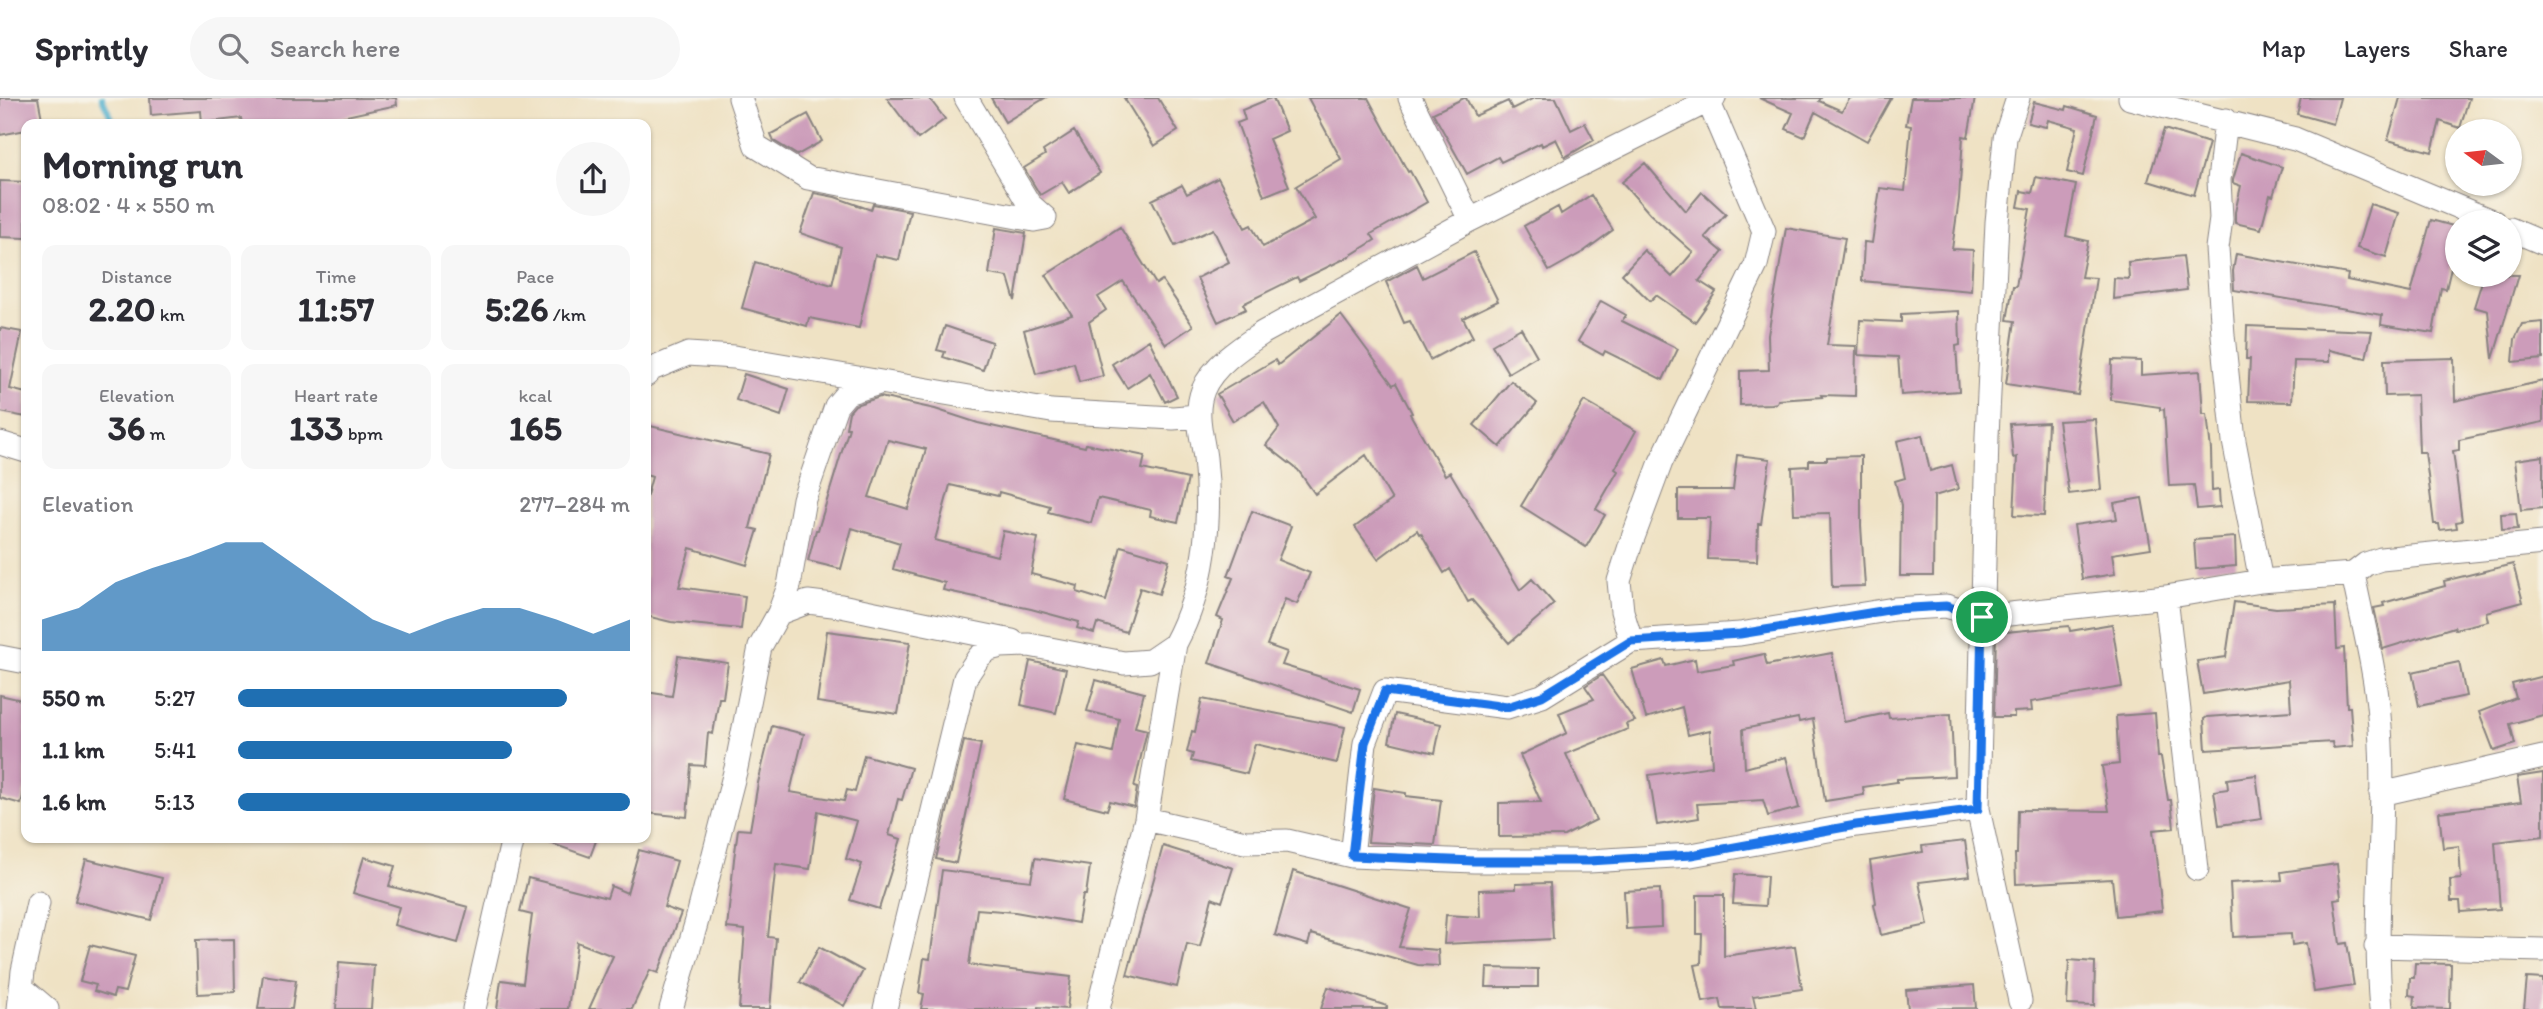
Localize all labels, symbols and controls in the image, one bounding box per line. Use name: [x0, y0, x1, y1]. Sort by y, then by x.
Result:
search box: [190, 17, 680, 80]
text: Sprintly: [35, 29, 148, 68]
icon: search: [214, 29, 252, 67]
text: Search here: [270, 32, 400, 64]
text: Map: [2262, 34, 2306, 63]
text: Layers: [2344, 34, 2411, 63]
text: Share: [2449, 34, 2508, 63]
north arrow: [2445, 119, 2522, 196]
map controls: [2445, 119, 2522, 287]
text: Morning run: [42, 142, 243, 188]
button: share: [556, 142, 630, 216]
text: 08:02 · 4 × 550 m: [42, 191, 215, 219]
button: layers: [2445, 210, 2522, 287]
text: Distance: [101, 265, 172, 288]
text: Time: [316, 265, 356, 288]
text: Pace: [516, 265, 554, 288]
text: 2.20: [88, 288, 155, 330]
text: 11:57: [298, 288, 374, 330]
text: 5:26: [485, 288, 549, 330]
text: km: [155, 303, 185, 326]
text: /km: [549, 303, 586, 326]
text: Elevation: [99, 384, 174, 407]
text: Heart rate: [294, 384, 378, 407]
text: kcal: [518, 384, 552, 407]
text: 36: [108, 407, 145, 449]
text: 133: [289, 407, 343, 449]
text: 165: [509, 407, 562, 449]
text: m: [145, 422, 166, 445]
text: bpm: [343, 422, 383, 445]
text: Elevation: [42, 490, 133, 518]
text: 277–284 m: [519, 490, 630, 518]
pin: [1952, 587, 2012, 647]
icon: arrive: [1963, 598, 2001, 636]
text: 550 m: [42, 684, 105, 712]
text: 5:27: [154, 684, 195, 712]
text: 1.1 km: [42, 736, 105, 764]
text: 5:41: [154, 736, 196, 764]
text: 1.6 km: [42, 788, 106, 816]
text: 5:13: [154, 788, 195, 816]

